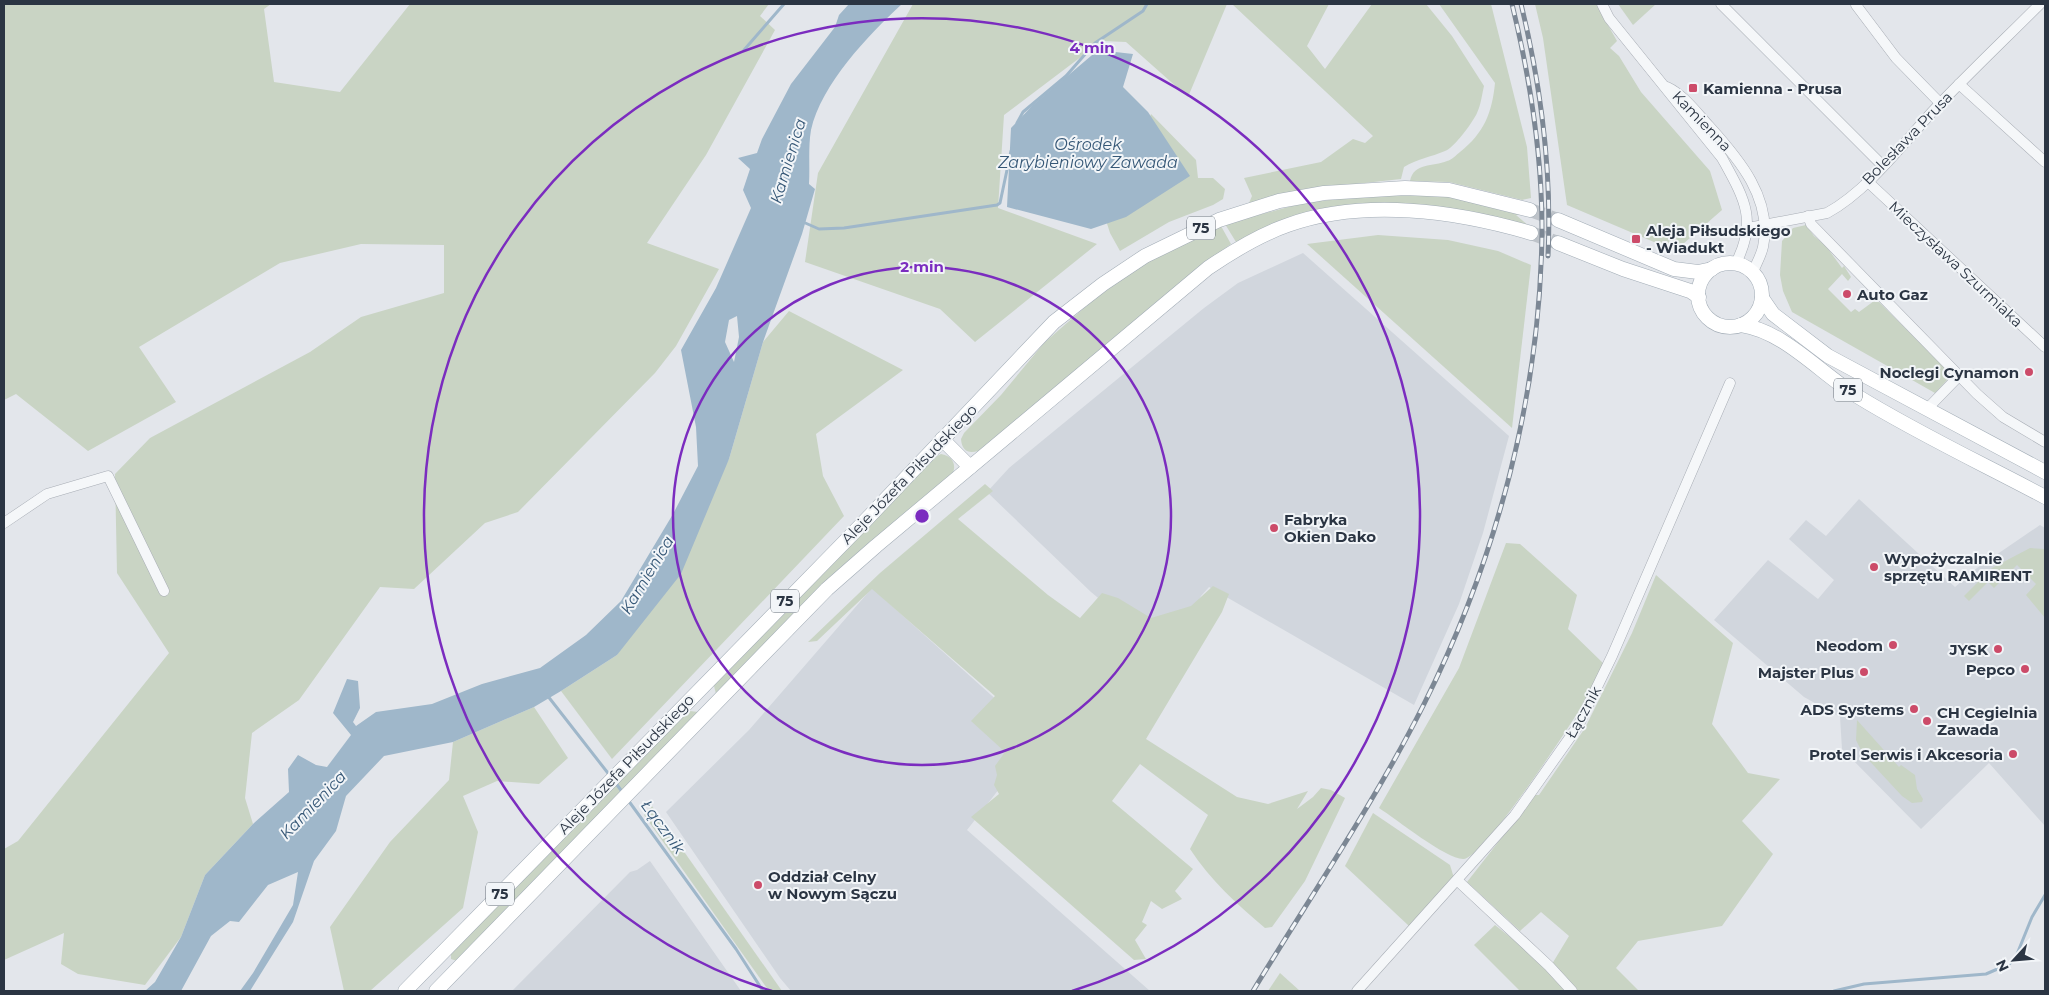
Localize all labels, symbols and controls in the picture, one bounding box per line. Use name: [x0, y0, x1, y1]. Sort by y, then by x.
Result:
text: 4 min: [1069, 38, 1115, 57]
place label: Kamienna - Prusa: [1703, 79, 1842, 98]
marker: Kamienna - Prusa: [1687, 82, 1699, 94]
street label: Kamienna: [1668, 87, 1736, 155]
street label: Bolesława Prusa: [1858, 87, 1956, 189]
water label: Kamienica: [766, 116, 810, 206]
water label: Ośrodek Zarybieniowy Zawada: [997, 135, 1178, 172]
street label: Mieczysława Szurmiaka: [1885, 197, 2027, 331]
road number: 75: [1187, 217, 1215, 240]
place label: Aleja Piłsudskiego - Wiadukt: [1645, 221, 1791, 257]
marker: Aleja Piłsudskiego - Wiadukt: [1630, 233, 1642, 245]
text: 2 min: [900, 257, 944, 276]
place label: Auto Gaz: [1856, 285, 1928, 304]
marker: Auto Gaz: [1841, 288, 1853, 300]
place label: Noclegi Cynamon: [1880, 363, 2019, 382]
marker: Noclegi Cynamon: [2023, 366, 2035, 378]
road number: 75: [1834, 378, 1862, 402]
street label: Aleje Józefa Piłsudskiego: [837, 400, 981, 548]
centre of rings: [913, 507, 931, 525]
place label: Fabryka Okien Dako: [1284, 510, 1376, 546]
marker: Fabryka Okien Dako: [1268, 522, 1280, 534]
water label: Kamienica: [616, 532, 678, 617]
place label: Wypożyczalnie sprzętu RAMIRENT: [1884, 549, 2032, 585]
marker: Wypożyczalnie sprzętu RAMIRENT: [1868, 561, 1880, 573]
road number: 75: [771, 590, 799, 612]
place label: Neodom: [1816, 636, 1883, 655]
marker: Neodom: [1887, 639, 1899, 651]
place label: JYSK: [1948, 640, 1989, 659]
marker: JYSK: [1992, 643, 2004, 655]
place label: Pepco: [1966, 660, 2015, 679]
place label: Majster Plus: [1758, 663, 1854, 682]
marker: Pepco: [2019, 663, 2031, 675]
marker: Majster Plus: [1858, 666, 1870, 678]
street label: Łącznik: [1561, 682, 1605, 741]
street label: Aleje Józefa Piłsudskiego: [554, 690, 698, 838]
place label: ADS Systems: [1799, 700, 1904, 719]
marker: ADS Systems: [1908, 703, 1920, 715]
place label: CH Cegielnia Zawada: [1937, 703, 2037, 739]
marker: CH Cegielnia Zawada: [1921, 715, 1933, 727]
place label: Protel Serwis i Akcesoria: [1809, 745, 2003, 764]
marker: Protel Serwis i Akcesoria: [2007, 748, 2019, 760]
water label: Kamienica: [276, 767, 350, 843]
water label: Łącznik: [637, 796, 690, 859]
place label: Oddział Celny w Nowym Sączu: [768, 867, 897, 903]
marker: Oddział Celny w Nowym Sączu: [752, 879, 764, 891]
road number: 75: [486, 882, 514, 906]
north arrow: [1989, 935, 2039, 985]
text: N: [1992, 957, 2013, 975]

